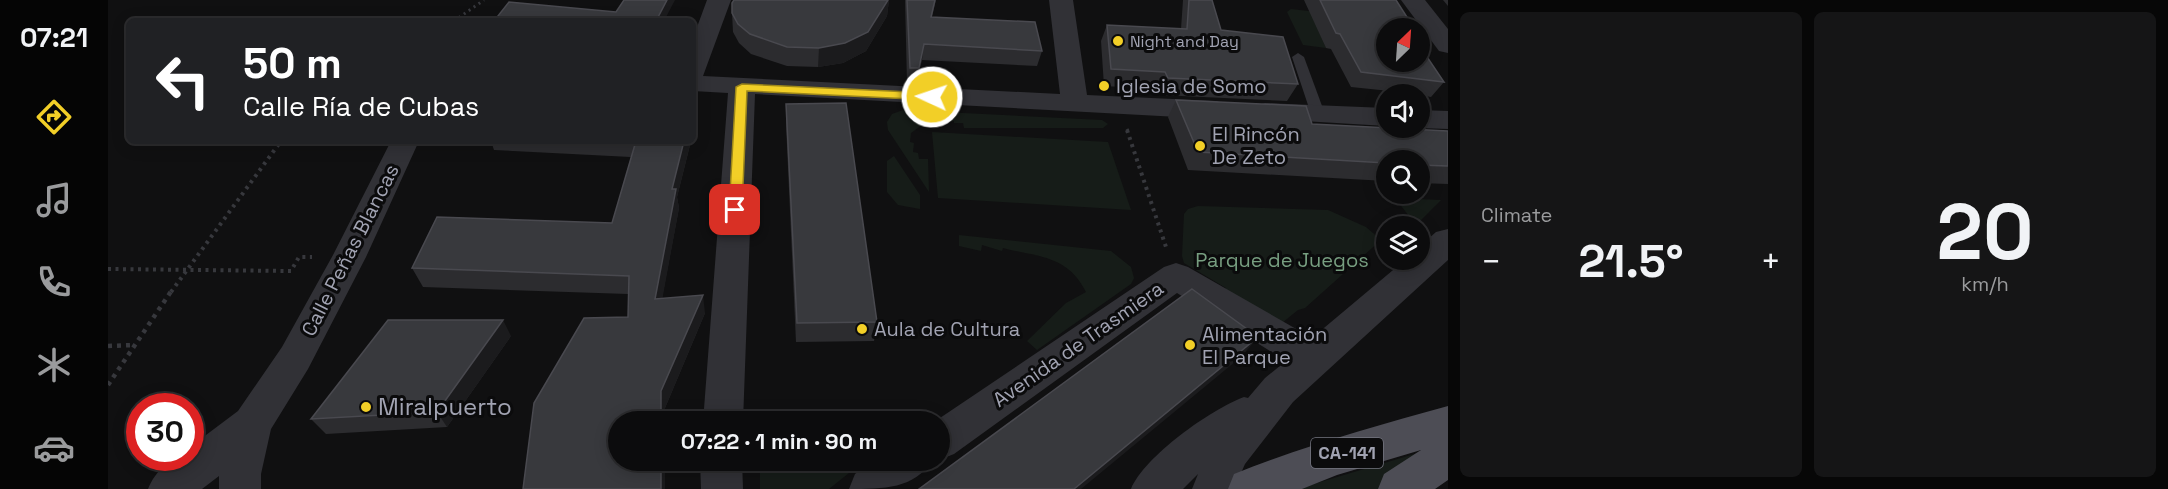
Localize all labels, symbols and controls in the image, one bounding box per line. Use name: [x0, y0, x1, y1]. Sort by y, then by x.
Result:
north arrow: [1376, 18, 1430, 72]
map controls: [1376, 18, 1430, 270]
text: 07:21: [20, 20, 88, 55]
place label: Night and Day: [1130, 31, 1239, 52]
marker: Night and Day: [1111, 34, 1125, 48]
text: 50 m: [243, 37, 342, 90]
icon: left: [144, 42, 222, 120]
position arrow: [900, 65, 964, 129]
place label: Iglesia de Somo: [1116, 73, 1267, 99]
marker: Iglesia de Somo: [1097, 79, 1111, 93]
button: sound: [1376, 84, 1430, 138]
text: Calle Ría de Cubas: [243, 89, 479, 124]
icon: directions: [33, 96, 75, 138]
place label: El Rincón De Zeto: [1212, 121, 1300, 170]
marker: El Rincón De Zeto: [1193, 139, 1207, 153]
button: search: [1376, 150, 1430, 204]
street label: Calle Peñas Blancas: [295, 160, 405, 340]
icon: music: [33, 179, 75, 221]
text: 20: [1937, 182, 2033, 282]
pin: [709, 184, 760, 235]
icon: arrive: [718, 193, 751, 226]
text: Climate: [1481, 202, 1552, 228]
button: layers: [1376, 216, 1430, 270]
text: 21.5°: [1578, 233, 1684, 290]
text: −: [1481, 241, 1501, 283]
text: +: [1761, 241, 1781, 283]
park label: Parque de Juegos: [1195, 247, 1369, 273]
icon: phone: [33, 261, 75, 303]
text: km/h: [1961, 271, 2009, 297]
street label: Avenida de Trasmiera: [988, 275, 1168, 413]
place label: Aula de Cultura: [874, 316, 1020, 342]
place label: Alimentación El Parque: [1202, 321, 1327, 370]
marker: Aula de Cultura: [855, 322, 869, 336]
marker: Alimentación El Parque: [1183, 338, 1197, 352]
icon: climate: [33, 344, 75, 386]
place label: Miralpuerto: [378, 391, 512, 422]
speed limit sign: 30: [126, 393, 204, 471]
marker: Miralpuerto: [359, 400, 373, 414]
icon: car: [33, 427, 75, 469]
text: 07:22 · 1 min · 90 m: [681, 427, 877, 455]
road number: CA-141: [1311, 438, 1383, 468]

